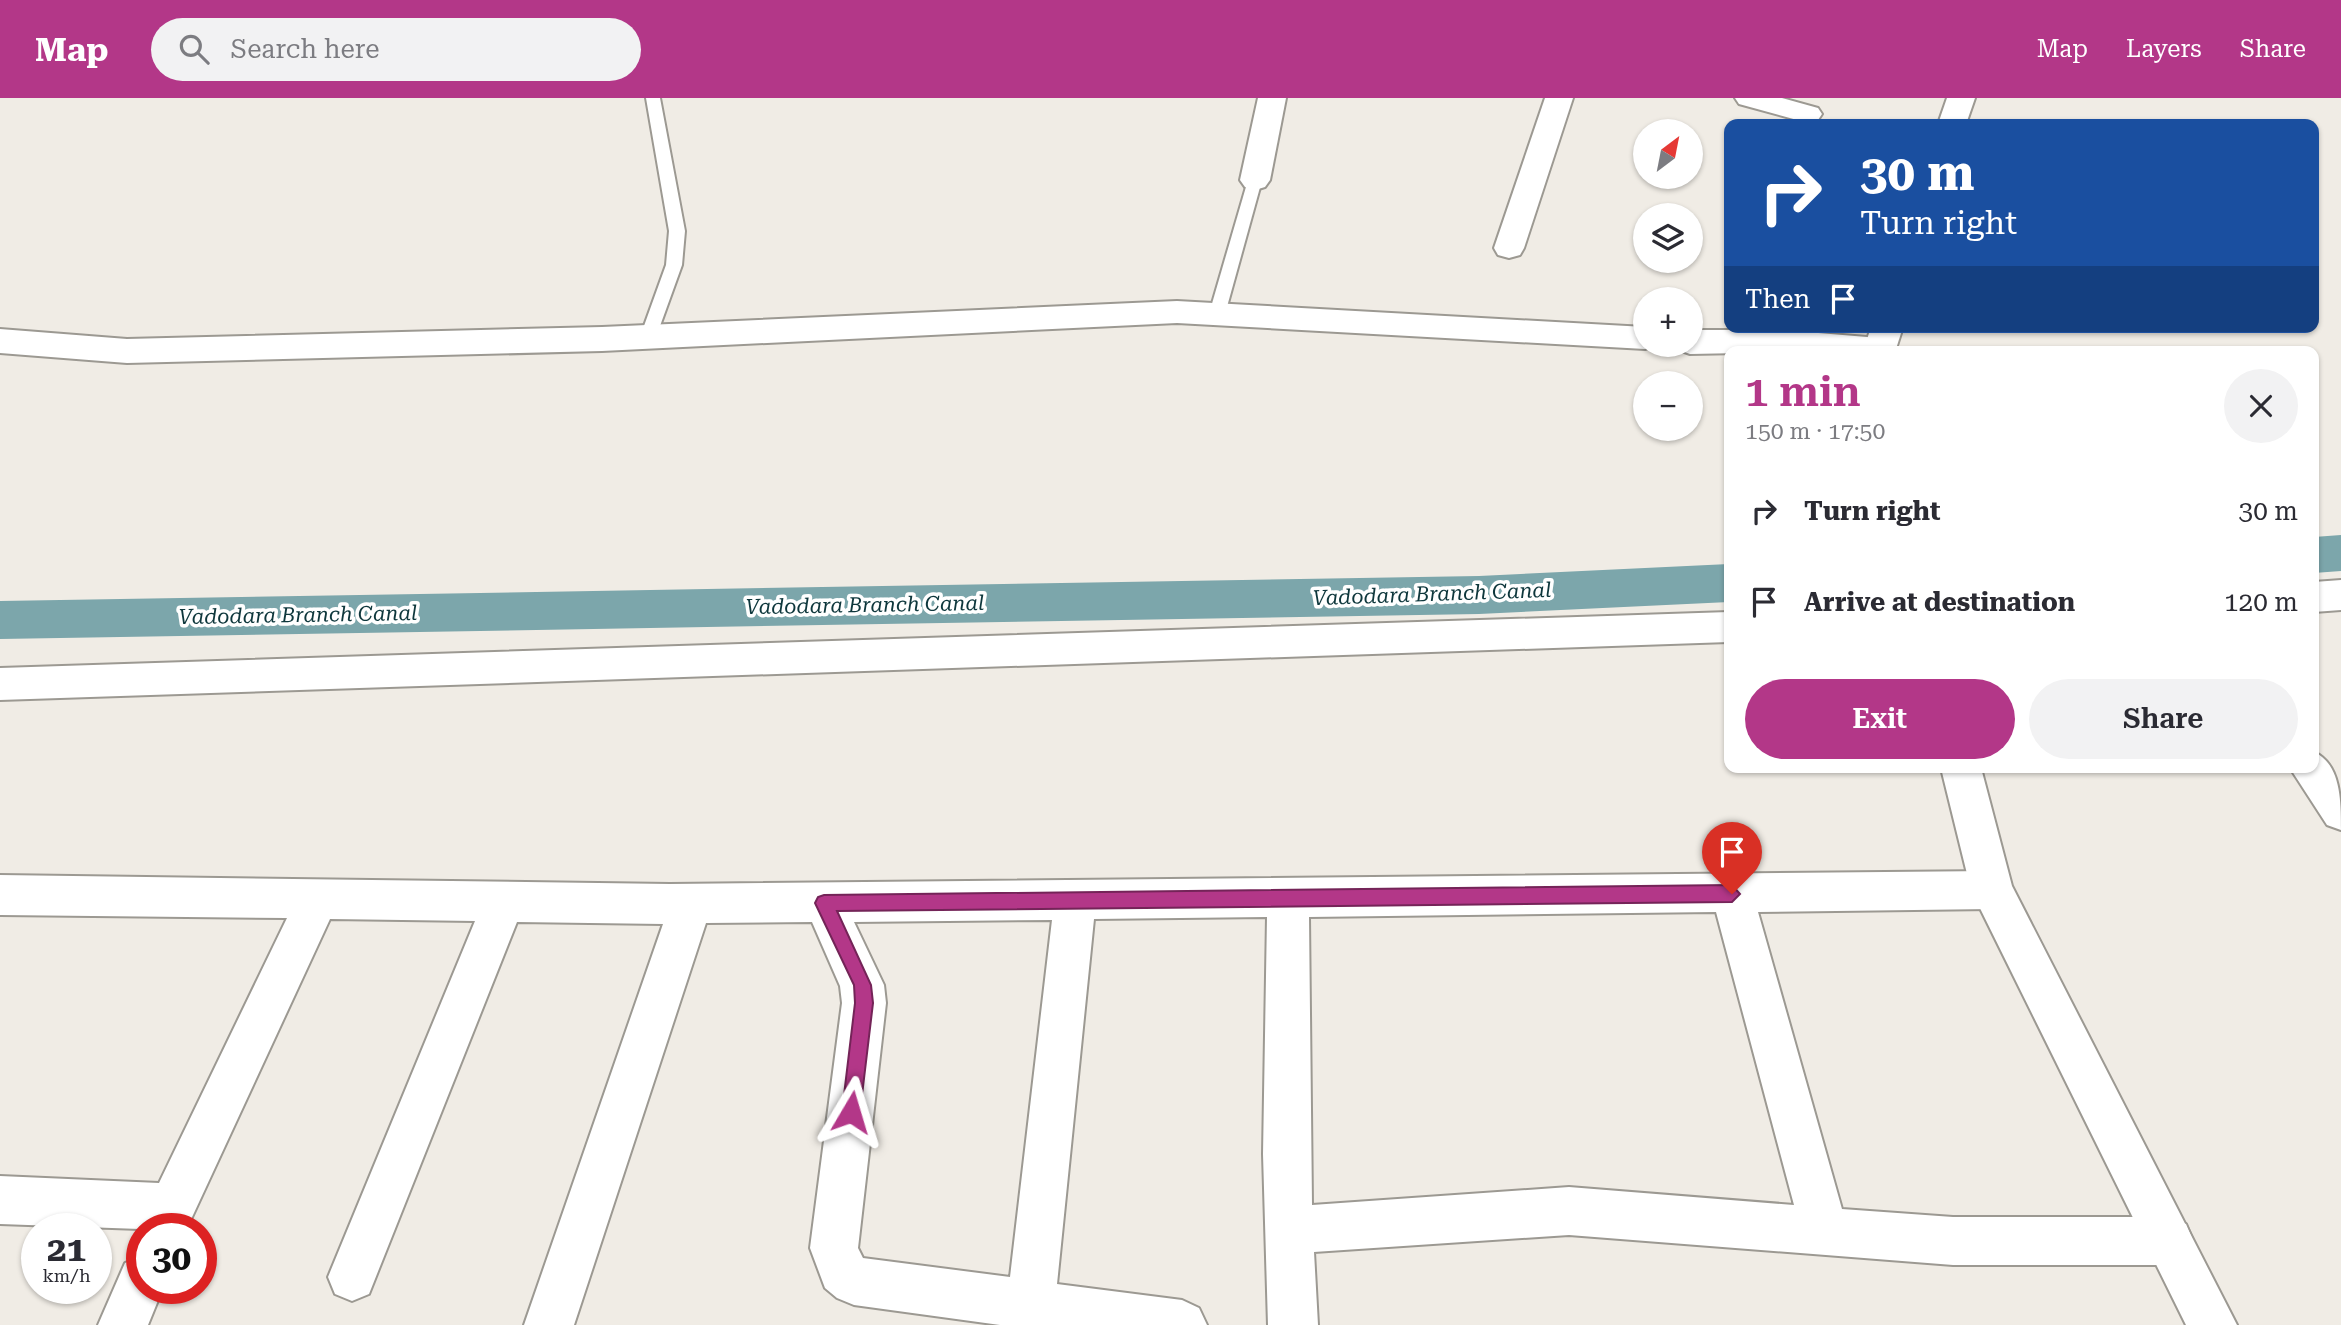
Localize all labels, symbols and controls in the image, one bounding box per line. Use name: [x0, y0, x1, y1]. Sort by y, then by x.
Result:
search box: [151, 18, 641, 81]
text: Map: [35, 30, 109, 69]
icon: search: [175, 30, 213, 68]
text: Search here: [231, 34, 380, 64]
text: Map: [2037, 35, 2088, 63]
text: Layers: [2126, 35, 2202, 63]
text: Share: [2240, 35, 2306, 63]
north arrow: [1633, 119, 1703, 189]
map controls: [1633, 119, 1703, 441]
text: 30 m: [1860, 145, 1975, 202]
icon: right: [1745, 147, 1836, 238]
button: layers: [1633, 203, 1703, 273]
text: Turn right: [1860, 204, 2017, 242]
icon: arrive: [1824, 280, 1862, 318]
text: Then: [1745, 284, 1810, 314]
button: +: [1633, 287, 1703, 357]
text: 1 min: [1745, 367, 1861, 416]
button: close: [2224, 369, 2298, 443]
button: −: [1633, 371, 1703, 441]
text: 150 m · 17:50: [1745, 418, 1885, 445]
icon: right: [1745, 492, 1783, 530]
text: Turn right: [1804, 496, 1940, 526]
text: 30 m: [2239, 496, 2298, 526]
water label: Vadodara Branch Canal: [1312, 578, 1552, 610]
icon: arrive: [1745, 583, 1783, 621]
text: Arrive at destination: [1804, 587, 2075, 617]
text: 120 m: [2224, 587, 2298, 617]
water label: Vadodara Branch Canal: [746, 591, 984, 619]
water label: Vadodara Branch Canal: [179, 601, 417, 629]
button: Exit: [1745, 679, 2015, 759]
button: Share: [2029, 679, 2298, 759]
pin: [1702, 822, 1762, 894]
icon: arrive: [1713, 833, 1751, 871]
position arrow: [814, 1075, 888, 1149]
speed limit sign: 30: [126, 1213, 217, 1304]
text: 21: [47, 1229, 86, 1270]
text: km/h: [42, 1265, 91, 1286]

